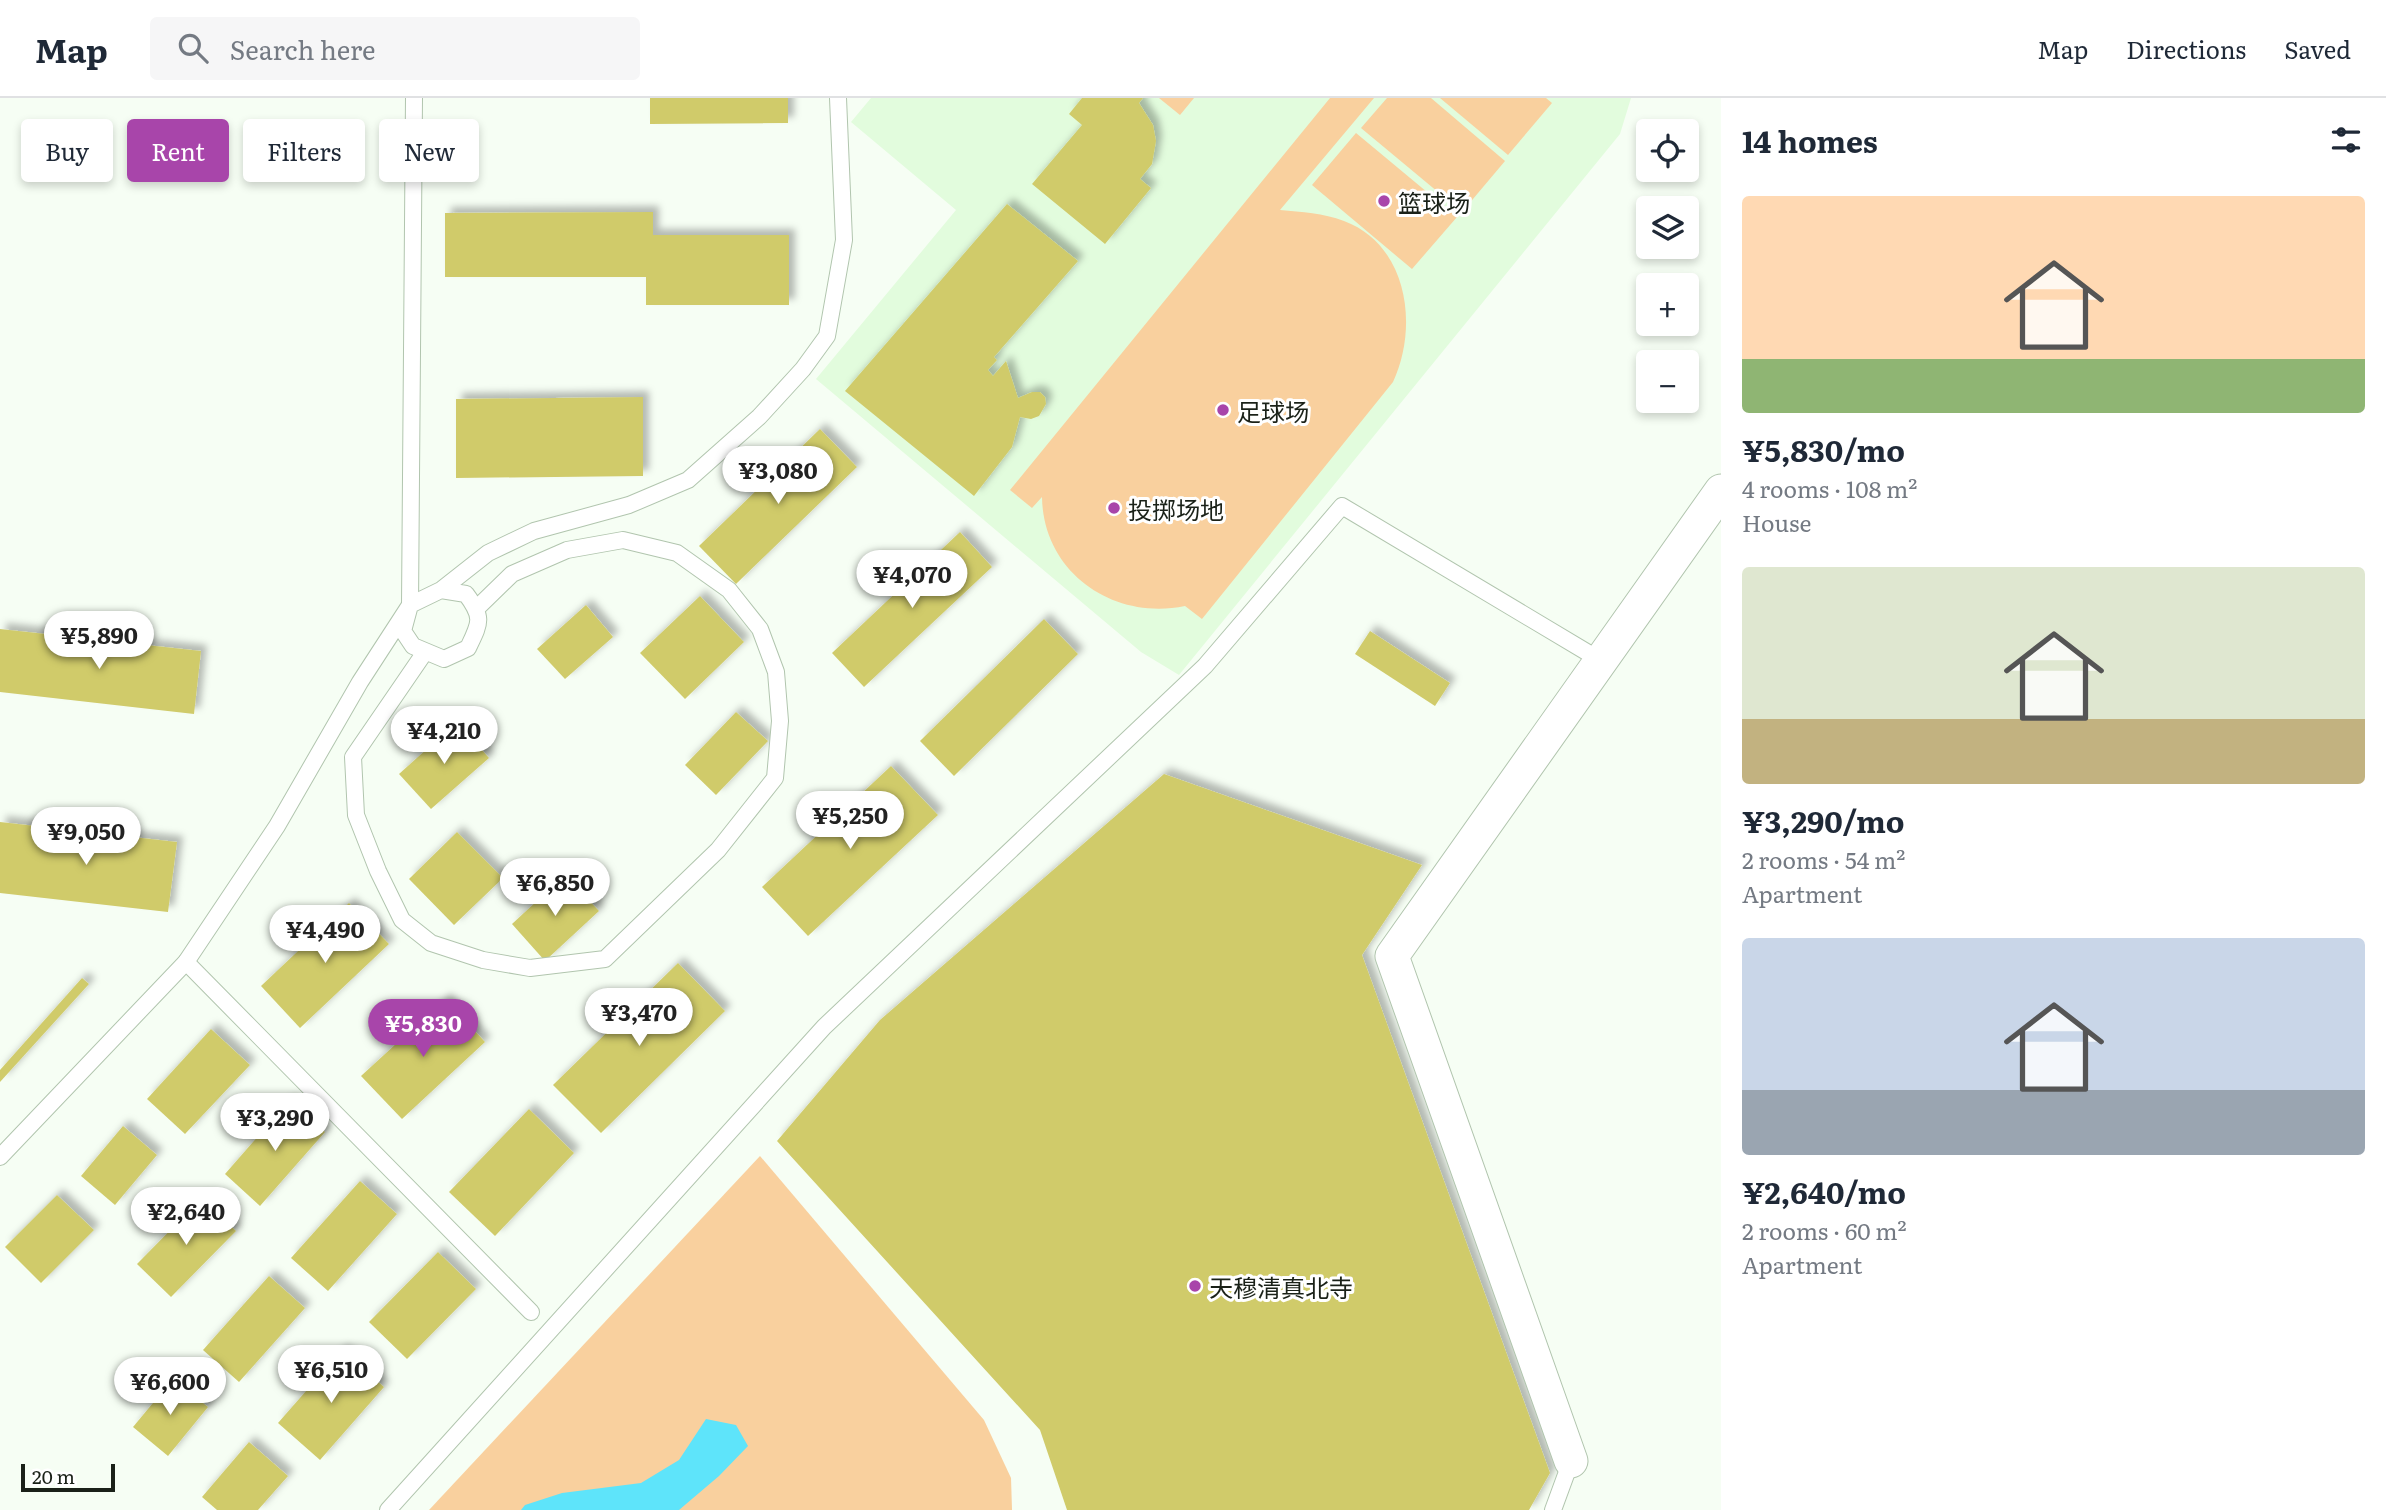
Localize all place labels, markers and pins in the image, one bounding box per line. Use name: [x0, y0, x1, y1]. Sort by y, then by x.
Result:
place label: 篮球场: [1398, 184, 1470, 219]
marker: 篮球场: [1376, 193, 1392, 209]
place label: 足球场: [1237, 393, 1309, 428]
marker: 足球场: [1215, 402, 1231, 418]
pin: ¥3,080: [721, 446, 835, 506]
place label: 投掷场地: [1128, 491, 1224, 526]
marker: 投掷场地: [1106, 500, 1122, 516]
pin: ¥4,070: [855, 550, 969, 610]
pin: ¥5,890: [42, 612, 156, 671]
pin: ¥4,210: [387, 706, 501, 766]
pin: ¥5,250: [793, 792, 907, 851]
pin: ¥9,050: [29, 808, 143, 867]
pin: ¥6,850: [498, 858, 612, 918]
pin: ¥4,490: [268, 906, 382, 965]
pin: ¥3,470: [582, 988, 696, 1048]
pin: ¥5,830: [366, 1000, 480, 1059]
pin: ¥3,290: [218, 1094, 332, 1153]
pin: ¥2,640: [129, 1188, 243, 1247]
place label: 天穆清真北寺: [1209, 1269, 1353, 1304]
marker: 天穆清真北寺: [1187, 1278, 1203, 1294]
pin: ¥6,510: [274, 1346, 388, 1405]
pin: ¥6,600: [113, 1358, 227, 1417]

